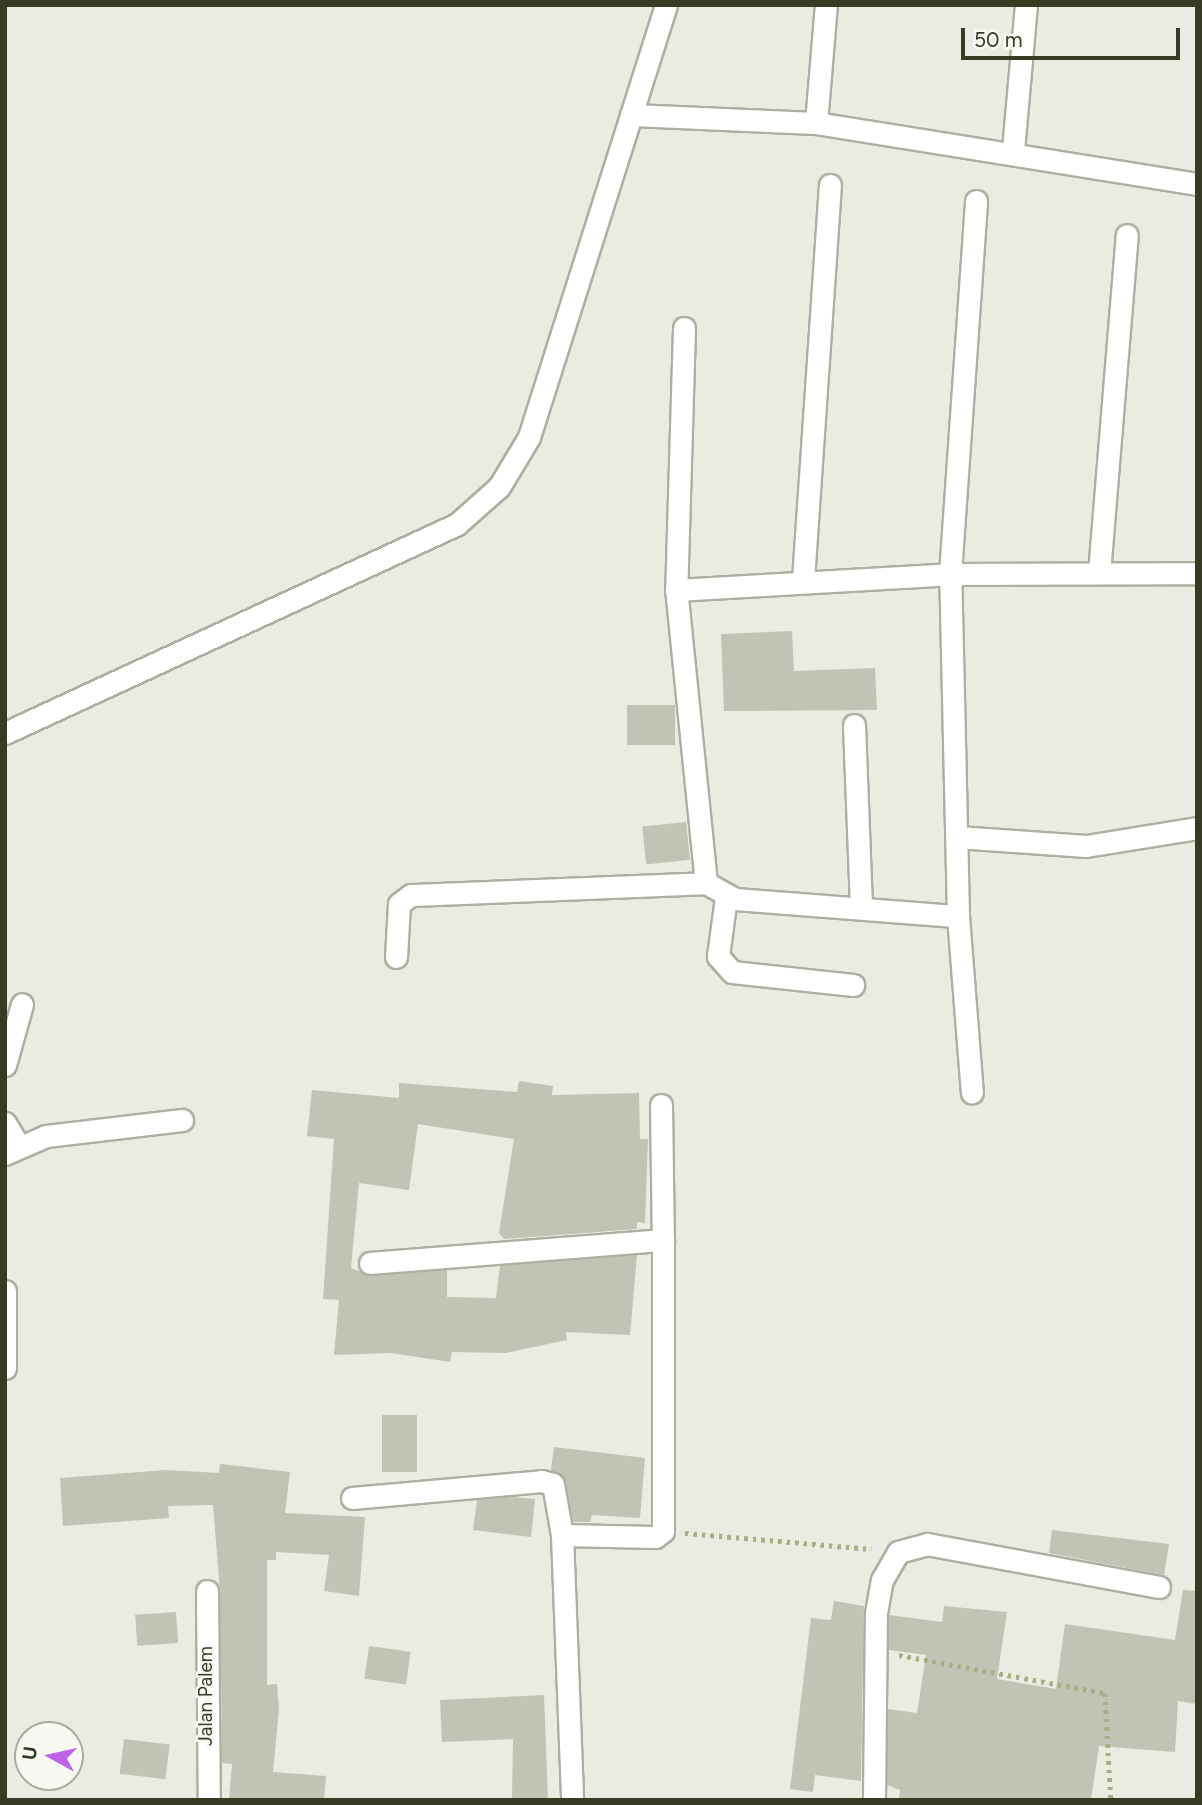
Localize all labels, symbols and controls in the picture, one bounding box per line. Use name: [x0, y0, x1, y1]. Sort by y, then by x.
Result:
scale bar: [964, 14, 1183, 58]
text: 50 m: [974, 27, 1023, 52]
street label: Jalan Palem: [195, 1646, 217, 1746]
north arrow: [14, 1721, 84, 1791]
text: U: [17, 1745, 42, 1762]

